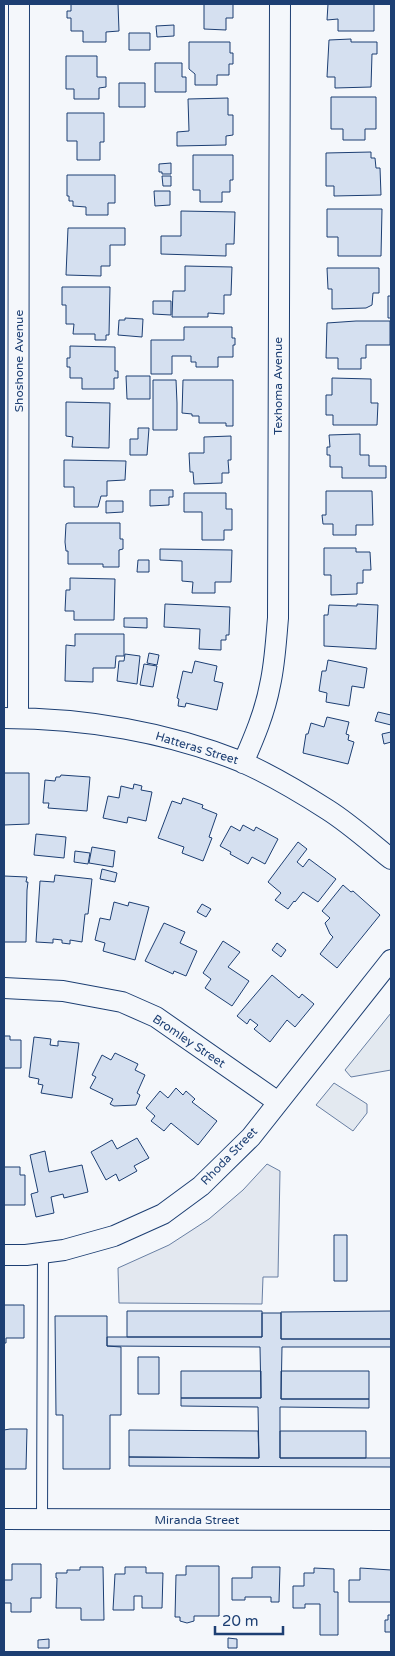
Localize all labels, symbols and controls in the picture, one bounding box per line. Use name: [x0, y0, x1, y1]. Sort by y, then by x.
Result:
street label: Shoshone Avenue: [12, 310, 26, 412]
street label: Texhoma Avenue: [271, 337, 285, 435]
street label: Hatteras Street: [154, 729, 241, 767]
street label: Bromley Street: [150, 1012, 228, 1071]
street label: Rhoda Street: [198, 1124, 260, 1188]
street label: Miranda Street: [155, 1513, 240, 1527]
scale bar: [215, 1604, 282, 1636]
text: 20 m: [222, 1612, 259, 1630]

